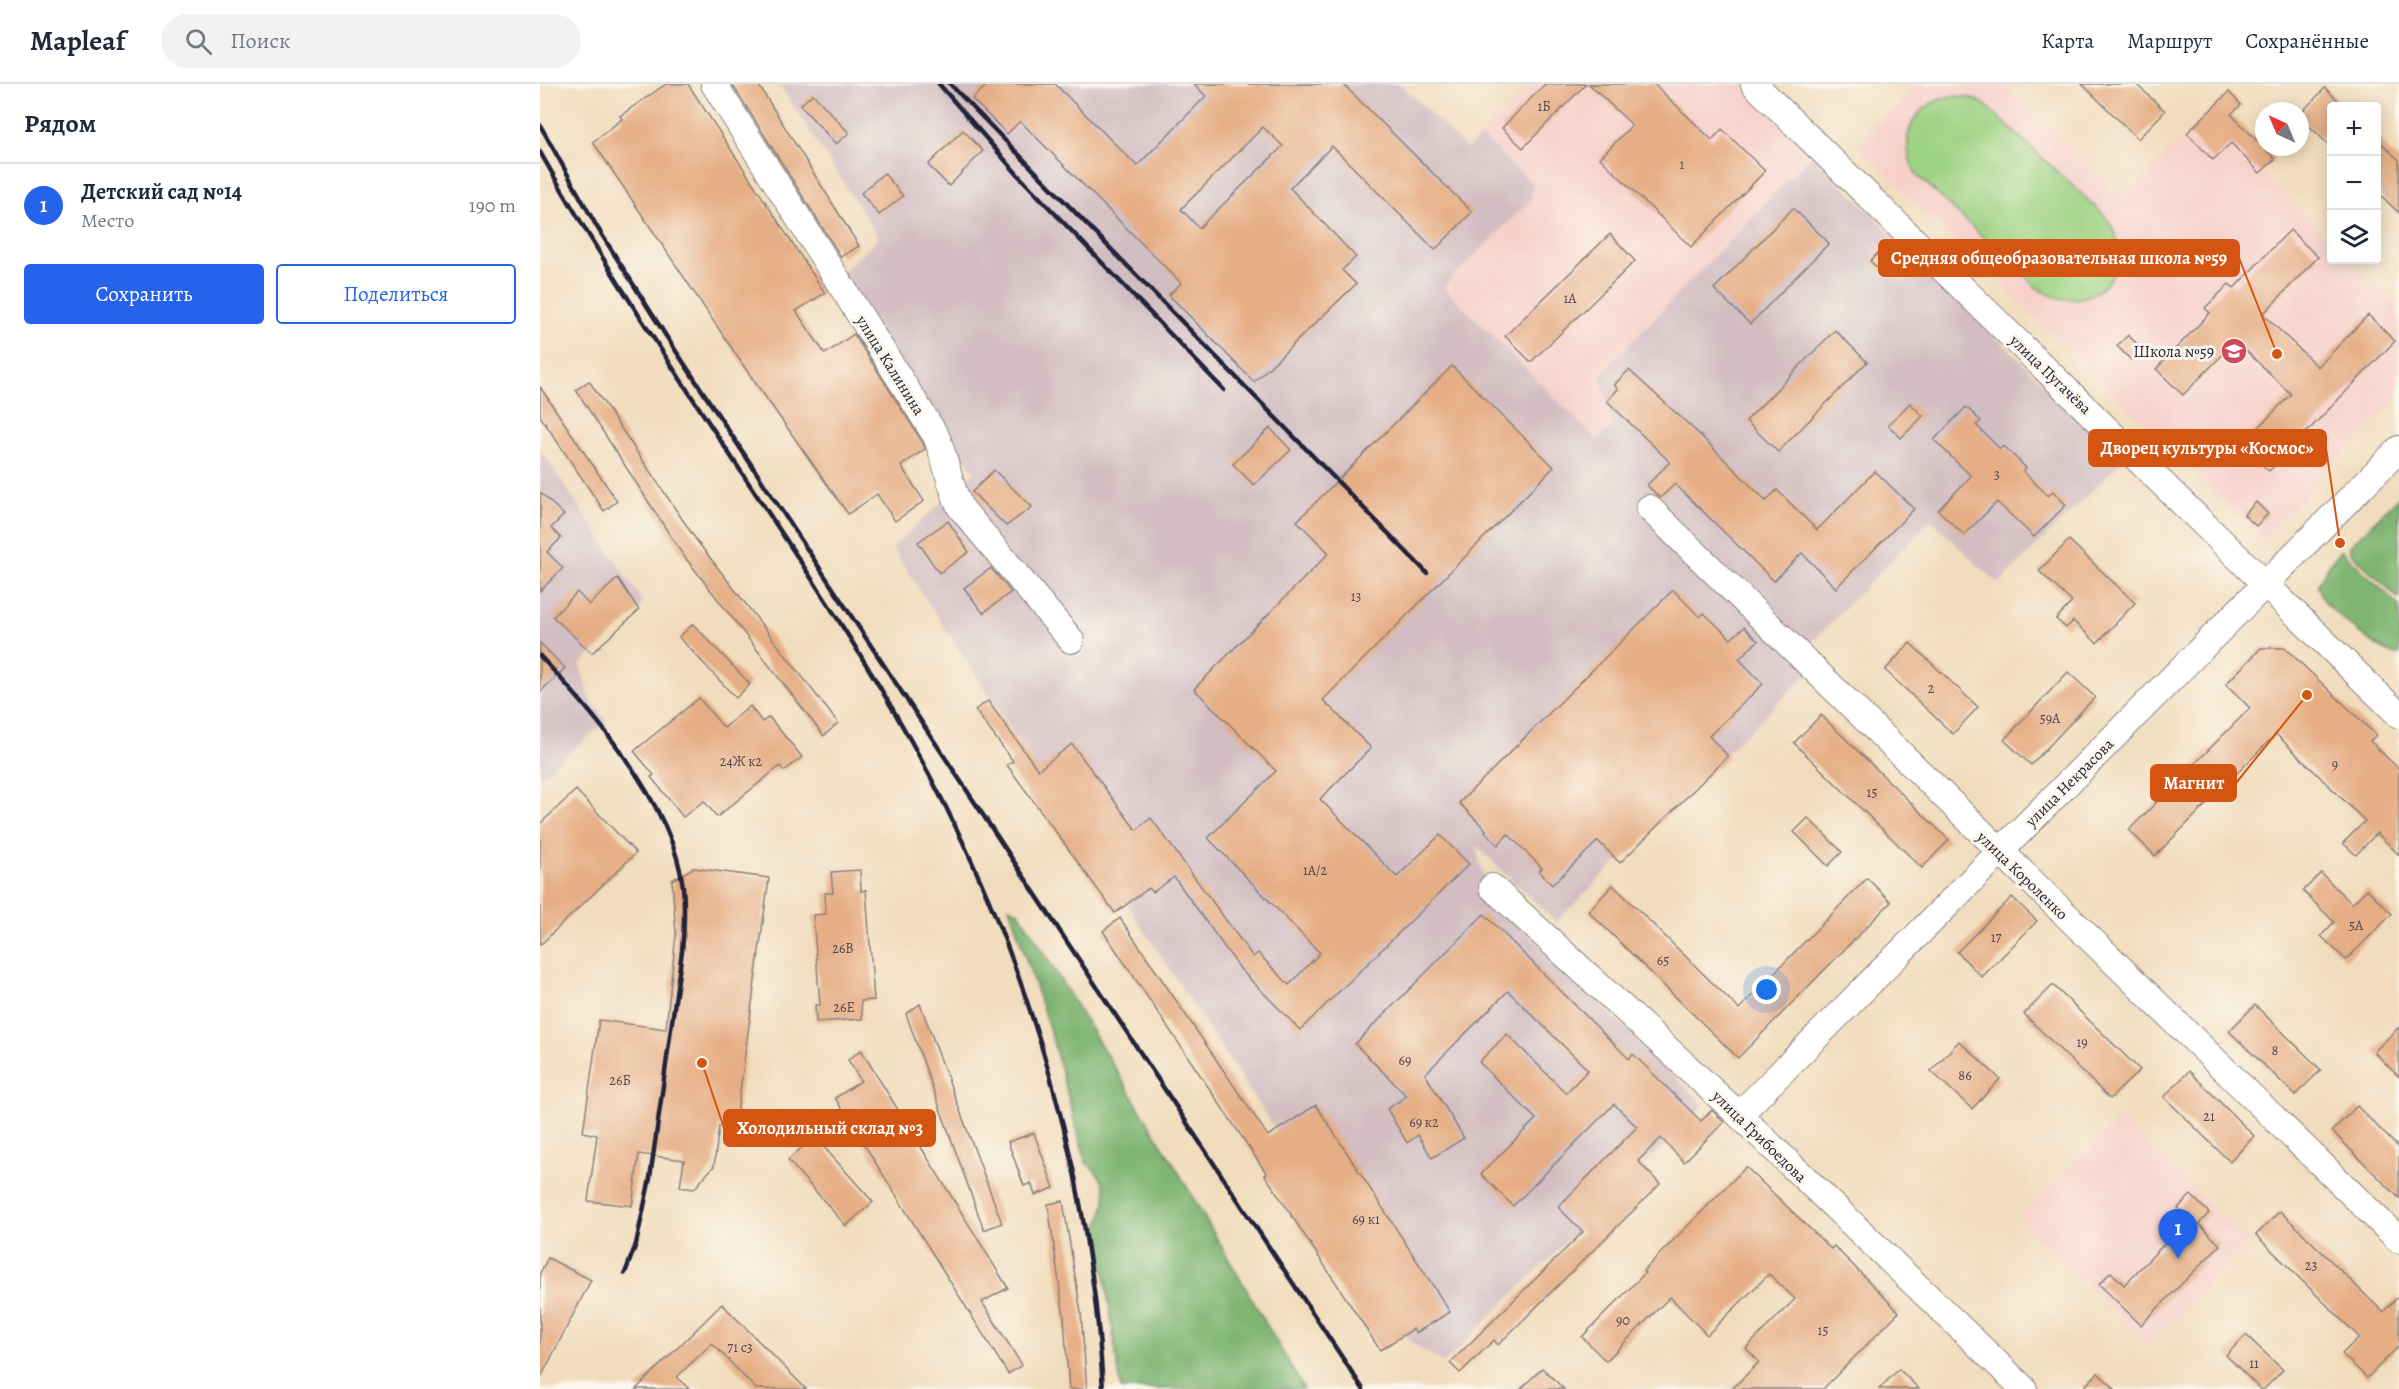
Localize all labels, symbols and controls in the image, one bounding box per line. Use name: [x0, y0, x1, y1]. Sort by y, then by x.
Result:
search box: [161, 14, 581, 68]
text: Mapleaf: [30, 22, 125, 60]
icon: search: [182, 25, 215, 58]
text: Поиск: [230, 26, 290, 56]
text: Карта: [2041, 27, 2094, 55]
text: Маршрут: [2127, 27, 2212, 55]
text: Сохранённые: [2245, 27, 2369, 55]
house number: 1Б: [1537, 97, 1551, 116]
north arrow: [2255, 102, 2309, 156]
map controls: [2327, 102, 2381, 264]
button: +: [2327, 102, 2381, 156]
text: Рядом: [24, 106, 96, 141]
house number: 1: [1680, 155, 1685, 174]
button: −: [2327, 156, 2381, 210]
text: Детский сад №14: [81, 177, 242, 207]
text: 1: [40, 192, 47, 219]
text: 190 m: [469, 192, 516, 219]
text: Место: [81, 207, 134, 234]
button: layers: [2327, 210, 2381, 264]
callout: Средняя общеобразовательная школа №59: [1879, 240, 2239, 276]
text: Средняя общеобразовательная школа №59: [1891, 246, 2227, 270]
button: Сохранить: [24, 264, 264, 324]
button: Поделиться: [276, 264, 516, 324]
house number: 1А: [1564, 289, 1577, 308]
street label: улица Калинина: [850, 310, 930, 420]
street label: улица Пугачёва: [2004, 329, 2097, 420]
school or university icon: Школа №59: [2219, 336, 2249, 366]
place label: Школа №59: [2133, 341, 2214, 363]
callout: Дворец культуры «Космос»: [2089, 430, 2326, 466]
text: Дворец культуры «Космос»: [2100, 436, 2314, 460]
house number: 3: [1994, 465, 2000, 484]
house number: 13: [1351, 587, 1361, 606]
house number: 2: [1928, 679, 1935, 698]
house number: 59А: [2040, 709, 2061, 728]
street label: улица Некрасова: [2020, 733, 2119, 833]
house number: 24Ж к2: [720, 752, 763, 771]
house number: 9: [2332, 755, 2338, 774]
callout: Магнит: [2151, 765, 2236, 801]
text: Магнит: [2164, 771, 2224, 795]
house number: 15: [1867, 783, 1877, 802]
street label: улица Короленко: [1971, 826, 2073, 925]
house number: 1А/2: [1303, 861, 1327, 880]
house number: 5А: [2349, 916, 2364, 935]
house number: 17: [1991, 928, 2001, 947]
house number: 26В: [832, 939, 854, 958]
house number: 65: [1657, 951, 1669, 970]
your location: [1752, 975, 1781, 1004]
house number: 26Е: [833, 998, 855, 1017]
house number: 19: [2076, 1033, 2088, 1052]
house number: 8: [2272, 1041, 2279, 1060]
house number: 69: [1399, 1051, 1411, 1070]
house number: 86: [1958, 1066, 1972, 1085]
house number: 26Б: [609, 1071, 631, 1090]
street label: улица Грибоедова: [1706, 1085, 1812, 1188]
house number: 21: [2203, 1107, 2215, 1126]
callout: Холодильный склад №3: [724, 1110, 935, 1146]
house number: 69 к2: [1409, 1113, 1439, 1132]
text: Холодильный склад №3: [737, 1116, 924, 1140]
house number: 69 к1: [1352, 1210, 1380, 1229]
pin: 1: [2158, 1210, 2198, 1259]
house number: 23: [2305, 1256, 2317, 1275]
house number: 90: [1616, 1311, 1630, 1330]
house number: 15: [1818, 1321, 1828, 1340]
house number: 71 с3: [727, 1338, 753, 1357]
house number: 11: [2249, 1354, 2259, 1373]

